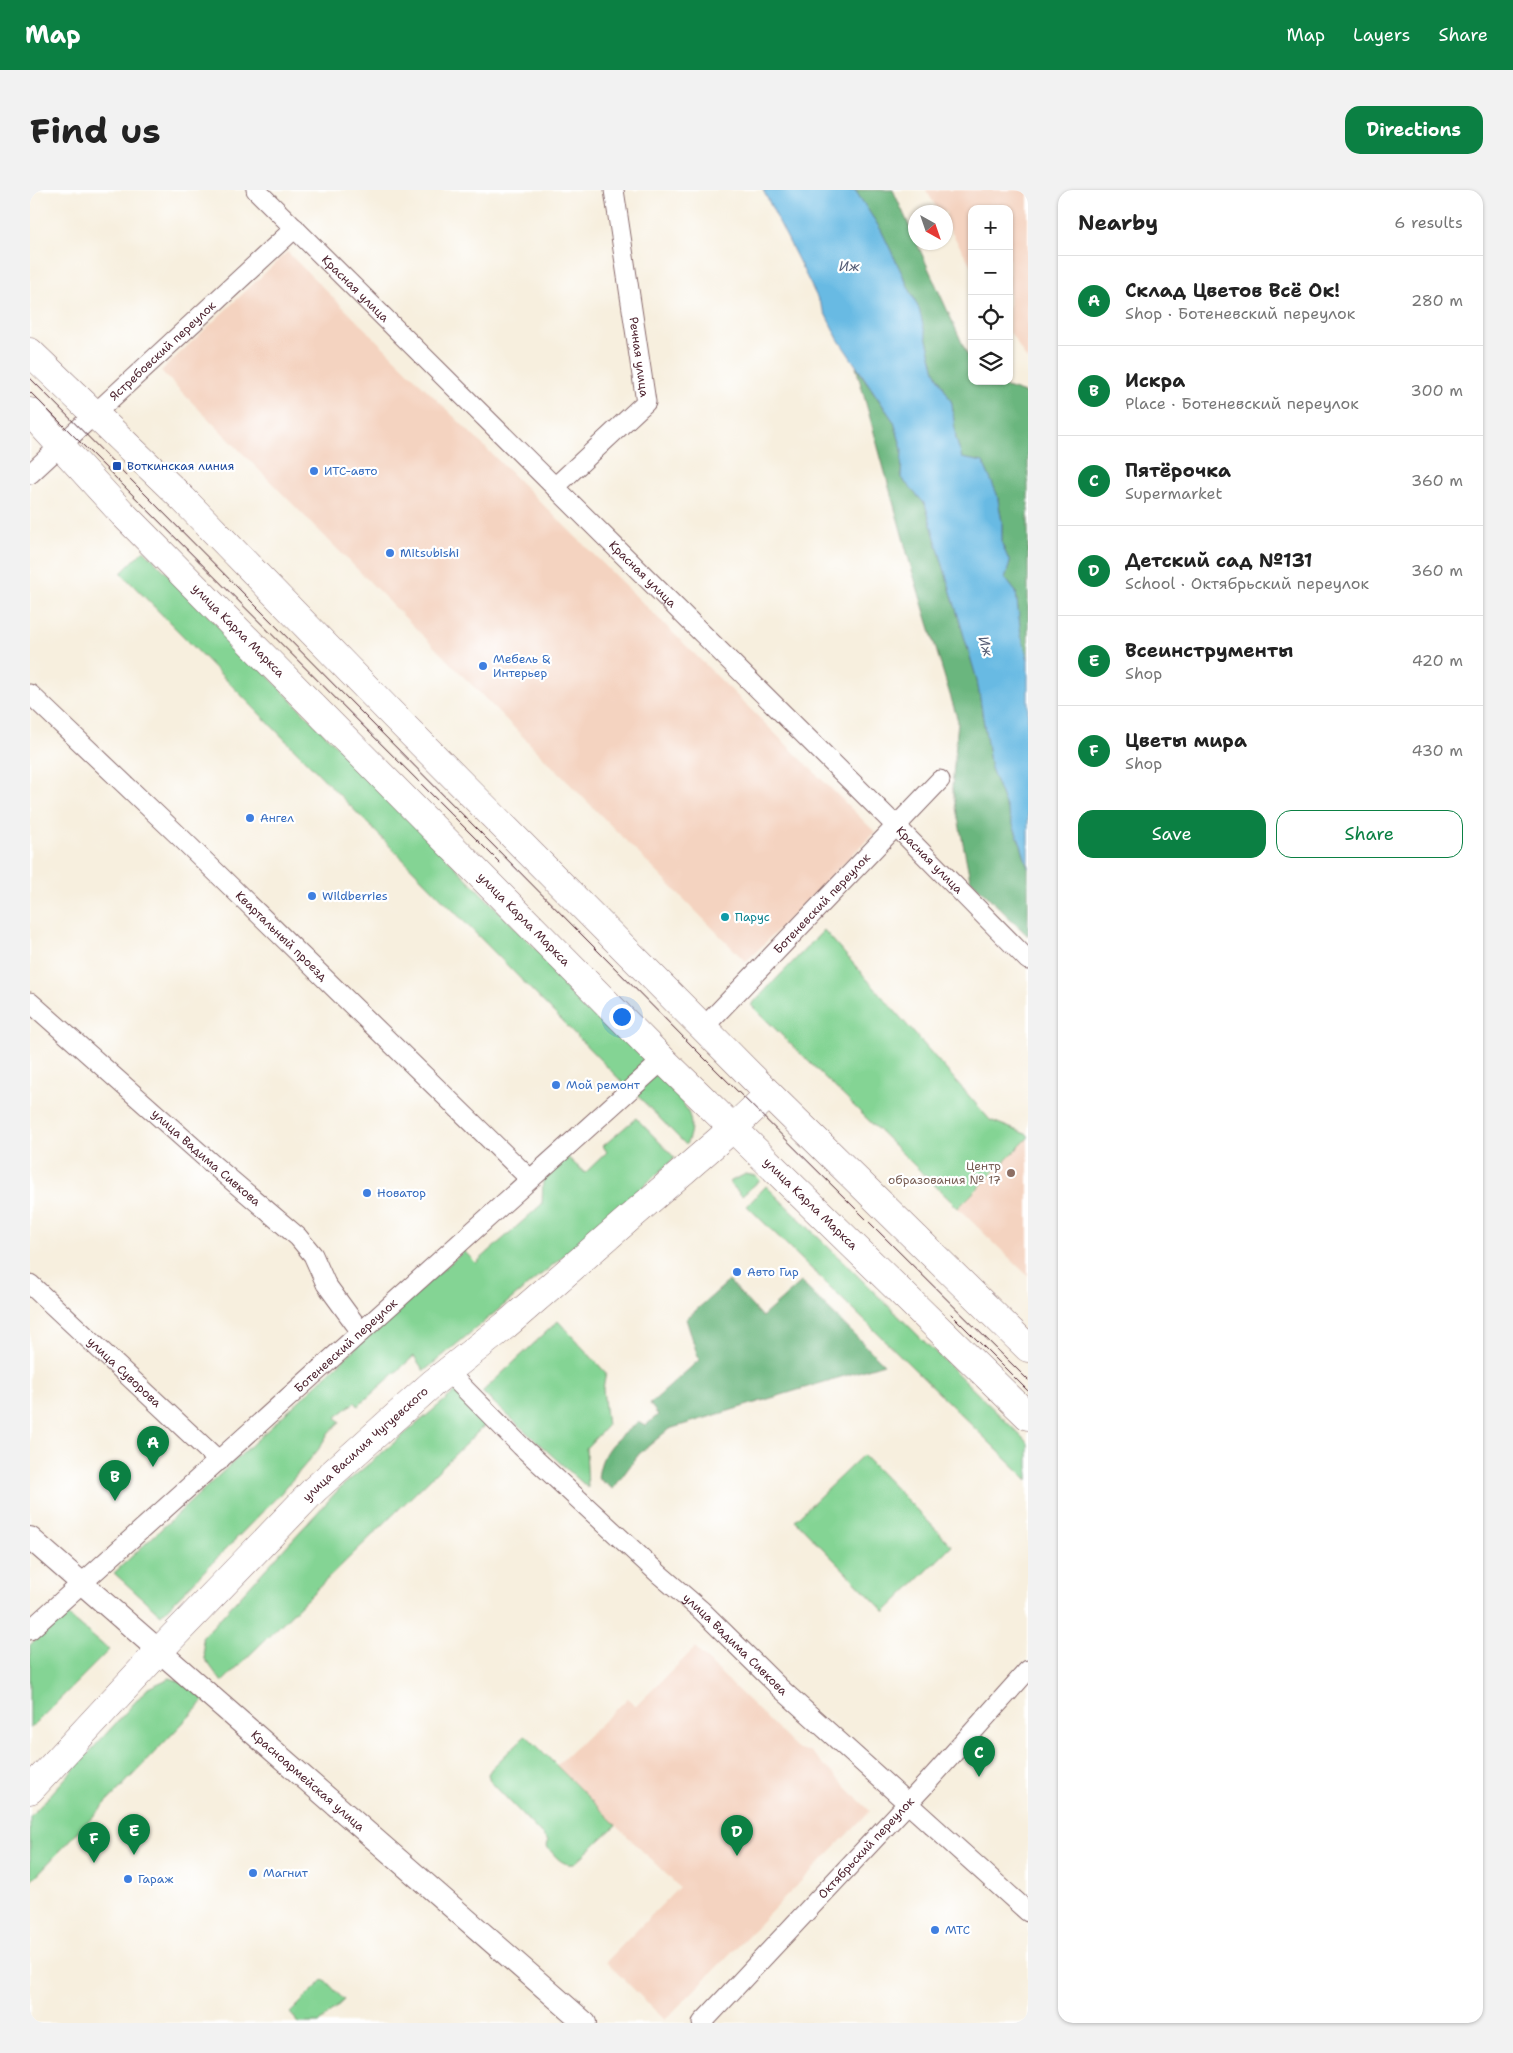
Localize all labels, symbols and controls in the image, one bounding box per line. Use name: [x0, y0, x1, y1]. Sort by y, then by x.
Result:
text: Map: [25, 19, 81, 51]
text: Map: [1287, 23, 1325, 47]
text: Layers: [1353, 23, 1410, 47]
text: Share: [1438, 23, 1488, 47]
button: Directions: [1345, 106, 1483, 154]
text: Find us: [30, 107, 161, 154]
north arrow: [908, 205, 953, 250]
map controls: [968, 205, 1013, 385]
button: +: [968, 205, 1013, 250]
text: Nearby: [1078, 209, 1158, 237]
text: 6 results: [1394, 212, 1463, 233]
button: −: [968, 250, 1013, 295]
street label: Красная улица: [318, 252, 393, 326]
water label: Иж: [839, 257, 860, 275]
text: Склад Цветов Всё Ок!: [1125, 278, 1340, 303]
text: A: [1088, 290, 1100, 311]
text: 280 m: [1411, 290, 1463, 311]
button: locate: [968, 295, 1013, 340]
street label: Ястребовский переулок: [106, 297, 220, 404]
text: Shop · Ботеневский переулок: [1125, 303, 1355, 324]
street label: Речная улица: [625, 316, 653, 399]
button: layers: [968, 340, 1013, 385]
text: Искра: [1125, 368, 1185, 393]
text: B: [1089, 380, 1099, 401]
text: 300 m: [1411, 380, 1463, 401]
text: Place · Ботеневский переулок: [1125, 393, 1359, 414]
place label: Воткинская линия: [127, 458, 234, 474]
text: Пятёрочка: [1125, 458, 1231, 483]
marker: Воткинская линия: [111, 460, 123, 472]
place label: ИТС-авто: [324, 463, 378, 479]
marker: ИТС-авто: [308, 465, 320, 477]
text: C: [1089, 470, 1099, 491]
text: 360 m: [1411, 470, 1463, 491]
text: Supermarket: [1125, 483, 1222, 504]
street label: Красная улица: [605, 537, 680, 612]
place label: Mitsubishi: [400, 545, 459, 561]
marker: Mitsubishi: [384, 547, 396, 559]
text: Детский сад №131: [1125, 548, 1312, 573]
text: D: [1088, 560, 1100, 581]
text: 360 m: [1411, 560, 1463, 581]
text: School · Октябрьский переулок: [1125, 573, 1369, 594]
street label: улица Карла Маркса: [188, 580, 289, 681]
water label: Иж: [975, 634, 998, 659]
text: Всеинструменты: [1125, 638, 1293, 663]
text: E: [1089, 650, 1099, 671]
text: 420 m: [1412, 650, 1463, 671]
place label: Мебель & Интерьер: [493, 651, 550, 681]
marker: Мебель & Интерьер: [477, 660, 489, 672]
text: Shop: [1125, 663, 1162, 684]
text: Цветы мира: [1125, 728, 1247, 753]
text: F: [1089, 740, 1099, 761]
text: 430 m: [1412, 740, 1463, 761]
text: Shop: [1125, 753, 1162, 774]
place label: Ангел: [260, 810, 294, 826]
button: Save: [1078, 810, 1266, 858]
button: Share: [1276, 810, 1463, 858]
marker: Ангел: [244, 812, 256, 824]
street label: Красная улица: [893, 823, 967, 898]
street label: Ботеневский переулок: [770, 849, 874, 957]
street label: улица Карла Маркса: [474, 869, 574, 970]
street label: Квартальный проезд: [232, 888, 331, 985]
place label: Wildberries: [322, 888, 388, 904]
marker: Wildberries: [306, 890, 318, 902]
place label: Парус: [735, 909, 770, 925]
marker: Парус: [719, 911, 731, 923]
your location: [609, 1004, 635, 1030]
place label: Мой ремонт: [566, 1077, 641, 1093]
marker: Мой ремонт: [550, 1079, 562, 1091]
street label: улица Вадима Сивкова: [148, 1106, 264, 1210]
street label: улица Карла Маркса: [760, 1154, 861, 1254]
place label: Центр образования № 17: [888, 1158, 1001, 1188]
marker: Центр образования № 17: [1005, 1167, 1017, 1179]
place label: Новатор: [377, 1185, 426, 1201]
marker: Новатор: [361, 1187, 373, 1199]
place label: Авто Гир: [747, 1264, 799, 1280]
marker: Авто Гир: [731, 1266, 743, 1278]
street label: Ботеневский переулок: [291, 1295, 401, 1396]
street label: улица Суворова: [84, 1334, 165, 1411]
street label: улица Василия Чугуевского: [299, 1383, 432, 1505]
pin: A: [137, 1426, 169, 1467]
pin: B: [99, 1460, 131, 1501]
street label: улица Вадима Сивкова: [679, 1590, 791, 1699]
street label: Красноармейская улица: [248, 1727, 369, 1835]
pin: C: [963, 1736, 995, 1777]
street label: Октябрьский переулок: [815, 1793, 918, 1902]
pin: E: [118, 1814, 150, 1855]
pin: D: [721, 1815, 753, 1856]
pin: F: [78, 1822, 110, 1863]
place label: Магнит: [263, 1865, 309, 1881]
marker: Магнит: [247, 1867, 259, 1879]
place label: Гараж: [138, 1871, 173, 1887]
marker: Гараж: [122, 1873, 134, 1885]
place label: МТС: [945, 1922, 970, 1938]
marker: МТС: [929, 1924, 941, 1936]

